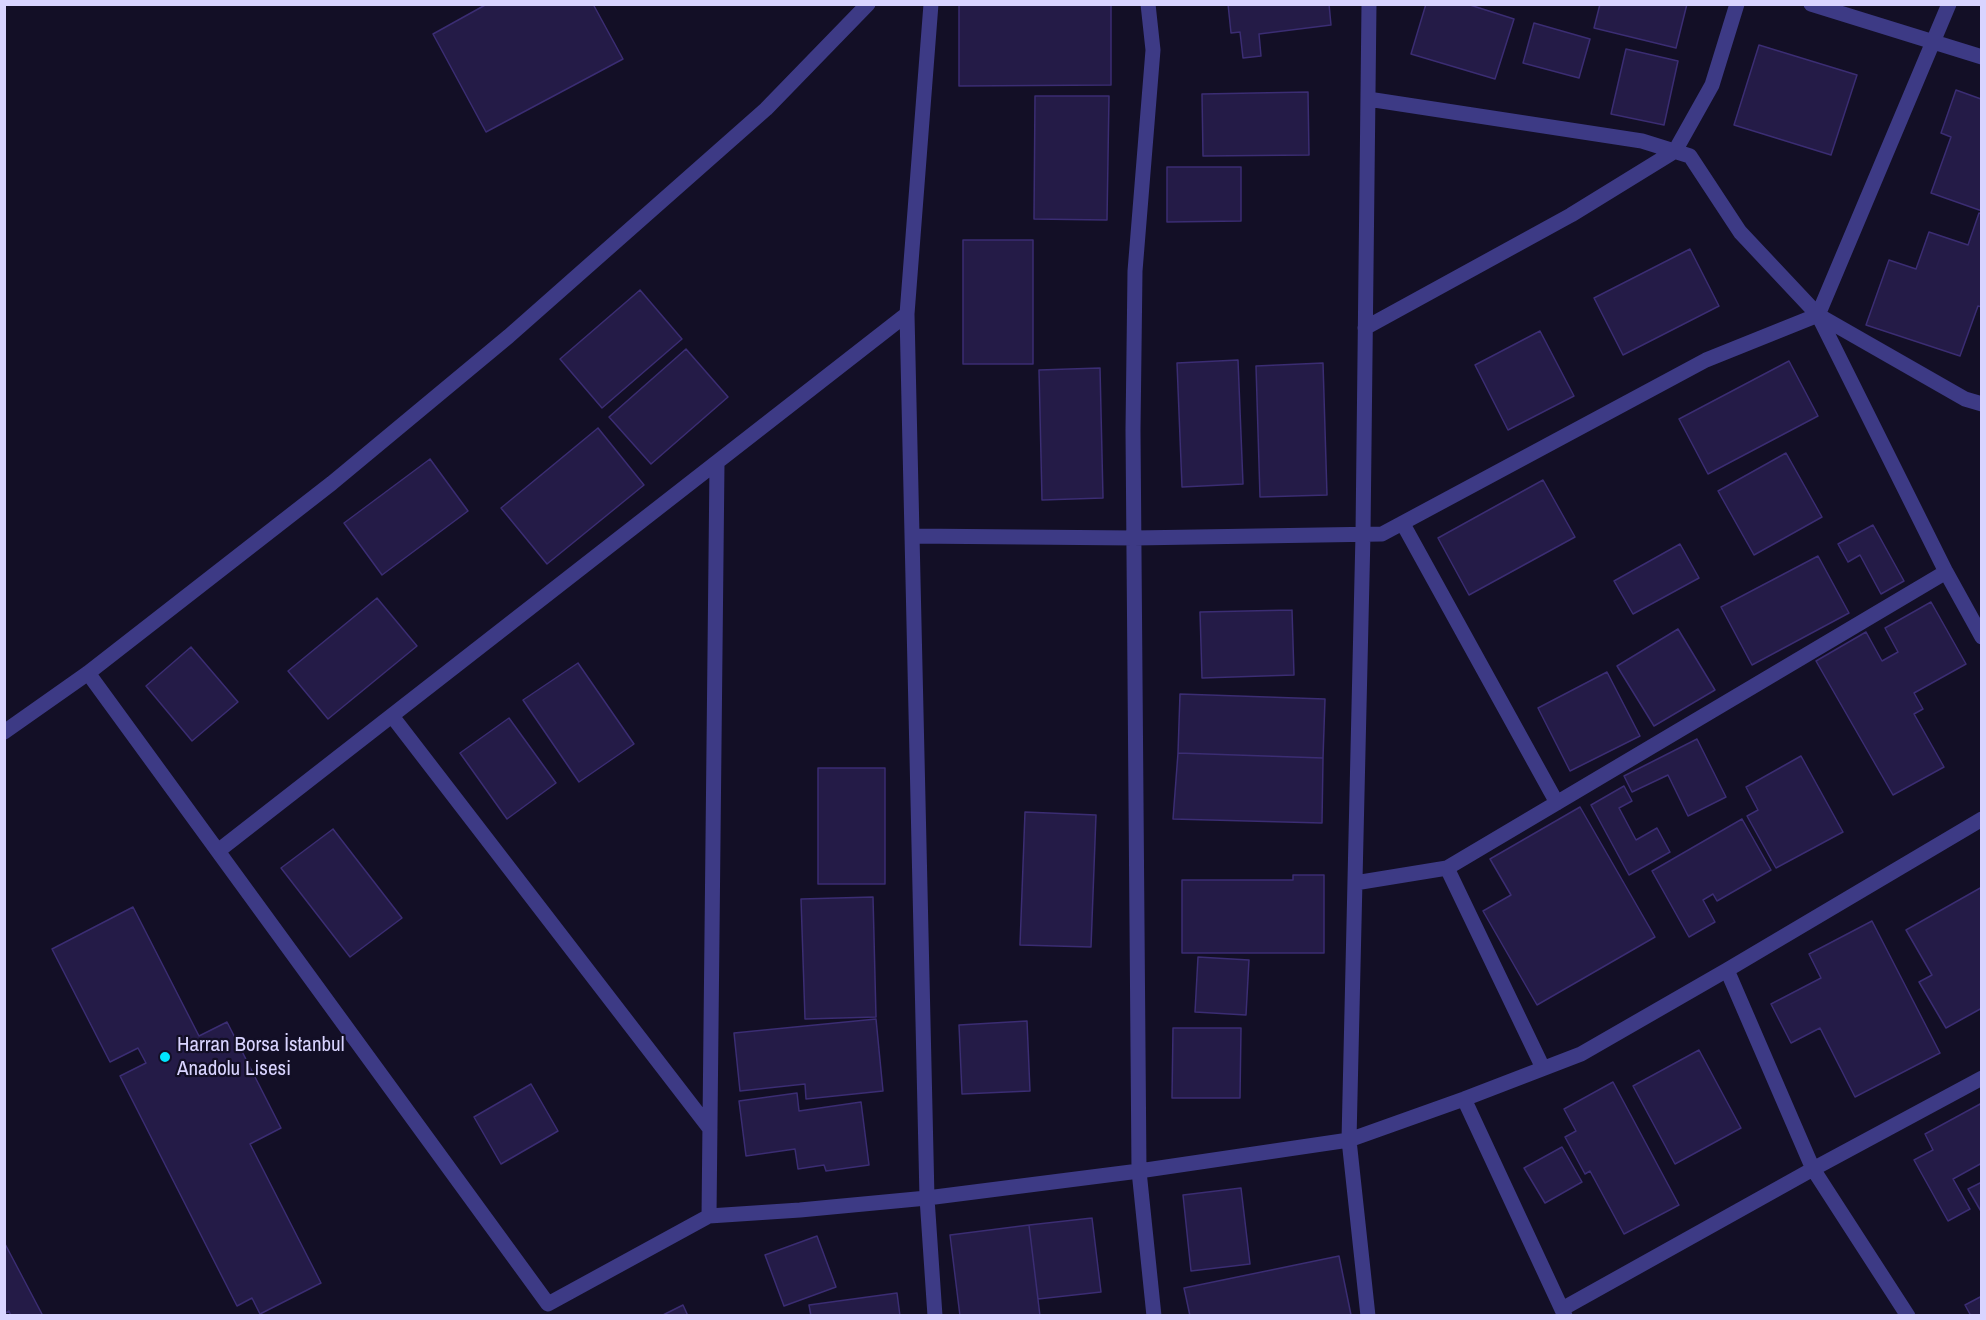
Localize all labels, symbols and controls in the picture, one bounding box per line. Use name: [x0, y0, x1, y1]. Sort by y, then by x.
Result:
place label: Harran Borsa İstanbul Anadolu Lisesi: [177, 1032, 344, 1082]
marker: Harran Borsa İstanbul Anadolu Lisesi: [158, 1050, 172, 1064]

